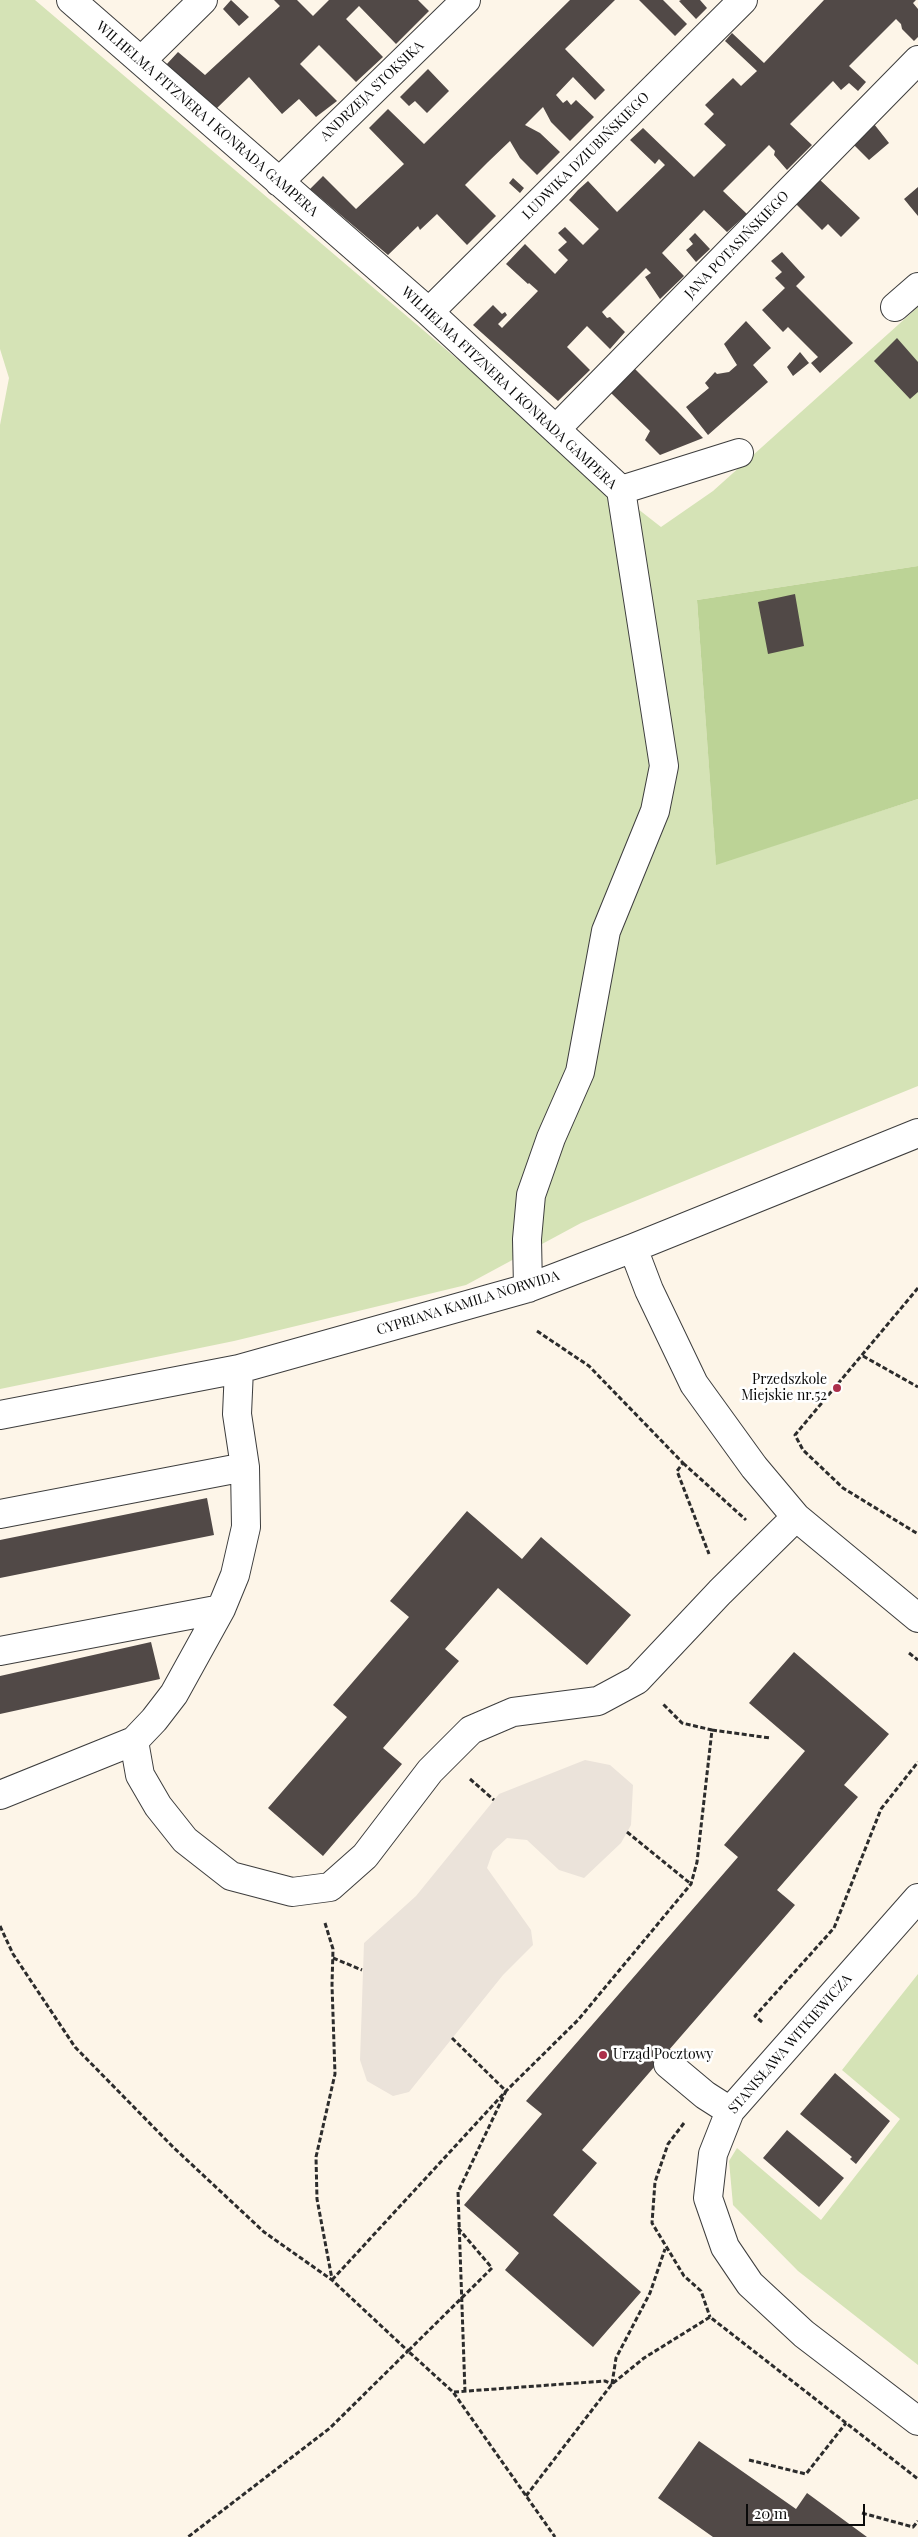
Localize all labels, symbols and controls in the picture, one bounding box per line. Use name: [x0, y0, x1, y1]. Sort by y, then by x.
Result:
street label: WILHELMA FITZNERA I KONRADA GAMPERA: [93, 18, 321, 220]
street label: ANDRZEJA STOKSIKA: [317, 37, 427, 145]
street label: LUDWIKA DZIUBIŃSKIEGO: [519, 89, 653, 223]
street label: JANA POTASIŃSKIEGO: [681, 188, 793, 302]
street label: WILHELMA FITZNERA I KONRADA GAMPERA: [398, 283, 620, 493]
street label: CYPRIANA KAMILA NORWIDA: [375, 1267, 561, 1339]
place label: Przedszkole Miejskie nr.52: [741, 1372, 827, 1404]
marker: Przedszkole Miejskie nr.52: [831, 1382, 843, 1394]
street label: STANISŁAWA WITKIEWICZA: [725, 1971, 855, 2117]
place label: Urząd Pocztowy: [613, 2047, 713, 2063]
marker: Urząd Pocztowy: [597, 2049, 609, 2061]
scale bar: [748, 2494, 867, 2526]
text: 20 m: [754, 2503, 787, 2523]

